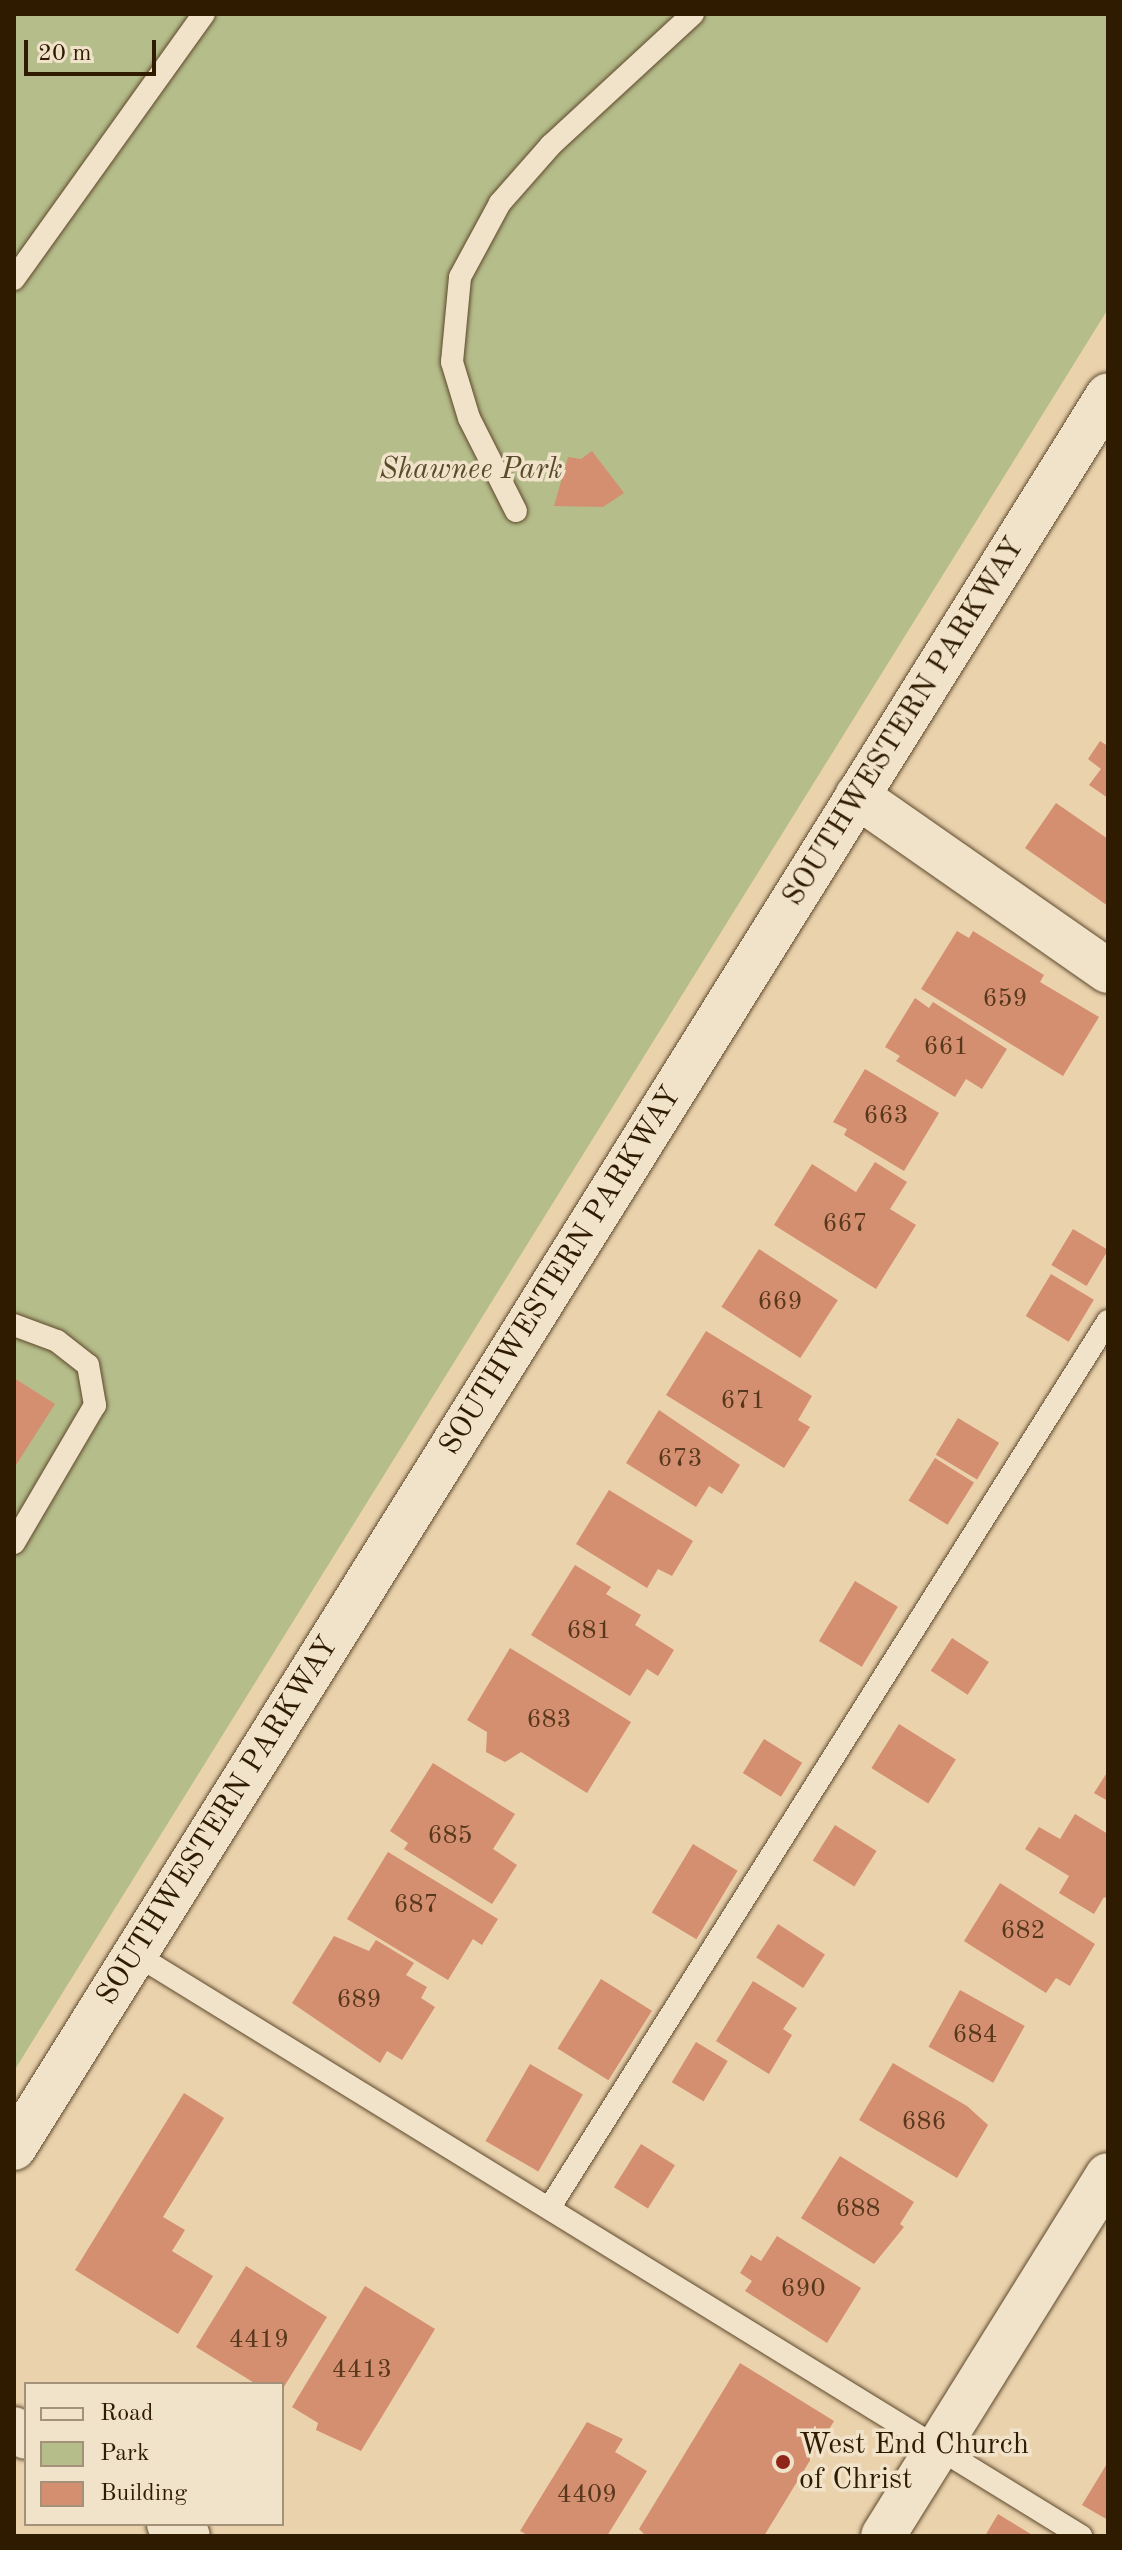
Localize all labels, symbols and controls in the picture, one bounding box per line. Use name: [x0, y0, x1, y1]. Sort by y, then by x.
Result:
scale bar: [28, 24, 160, 74]
text: 20 m: [38, 42, 92, 66]
park label: Shawnee Park: [379, 452, 563, 488]
street label: SOUTHWESTERN PARKWAY: [775, 531, 1033, 913]
house number: 659: [982, 984, 1028, 1016]
house number: 661: [923, 1032, 969, 1064]
street label: SOUTHWESTERN PARKWAY: [432, 1080, 690, 1462]
house number: 663: [863, 1101, 909, 1133]
house number: 667: [822, 1209, 868, 1241]
house number: 669: [757, 1287, 803, 1319]
house number: 671: [720, 1386, 766, 1418]
house number: 673: [657, 1444, 703, 1476]
house number: 681: [566, 1616, 612, 1648]
street label: SOUTHWESTERN PARKWAY: [89, 1630, 347, 2012]
house number: 683: [526, 1705, 572, 1737]
house number: 685: [427, 1821, 473, 1853]
house number: 687: [393, 1890, 439, 1922]
house number: 682: [1000, 1916, 1046, 1948]
house number: 689: [336, 1985, 382, 2017]
house number: 684: [952, 2020, 998, 2052]
house number: 686: [901, 2107, 947, 2139]
house number: 688: [835, 2194, 881, 2226]
house number: 690: [780, 2274, 826, 2306]
house number: 4419: [229, 2325, 289, 2357]
house number: 4413: [332, 2355, 392, 2387]
legend: [24, 2382, 284, 2526]
text: Road: [100, 2402, 153, 2426]
place label: West End Church of Christ: [799, 2427, 1029, 2498]
text: Park: [100, 2442, 149, 2466]
marker: West End Church of Christ: [774, 2453, 792, 2471]
house number: 4409: [557, 2480, 617, 2512]
text: Building: [100, 2482, 187, 2506]

